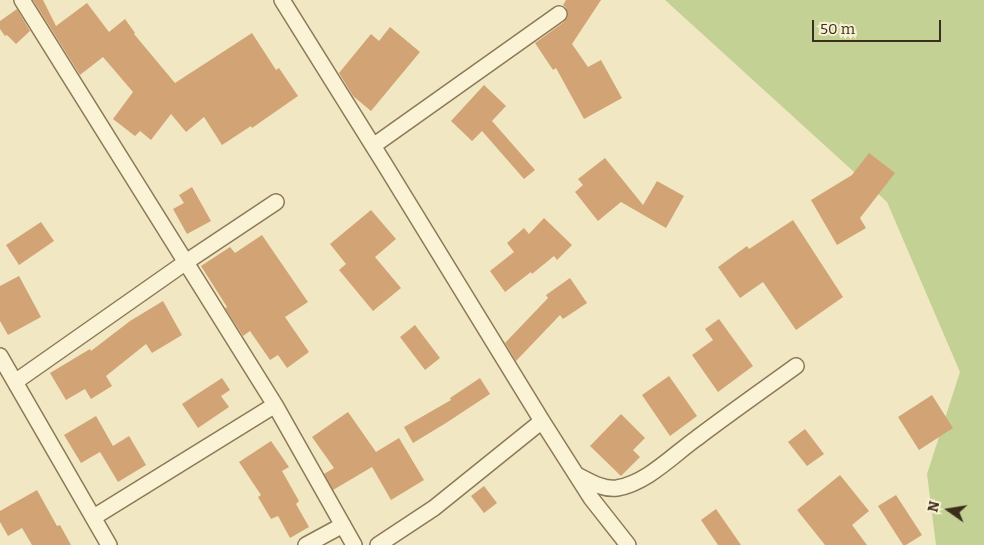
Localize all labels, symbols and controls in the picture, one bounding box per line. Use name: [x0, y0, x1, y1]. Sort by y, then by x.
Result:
scale bar: [814, 10, 943, 42]
text: 50 m: [820, 20, 855, 38]
north arrow: [924, 485, 974, 535]
text: N: [924, 499, 943, 514]

